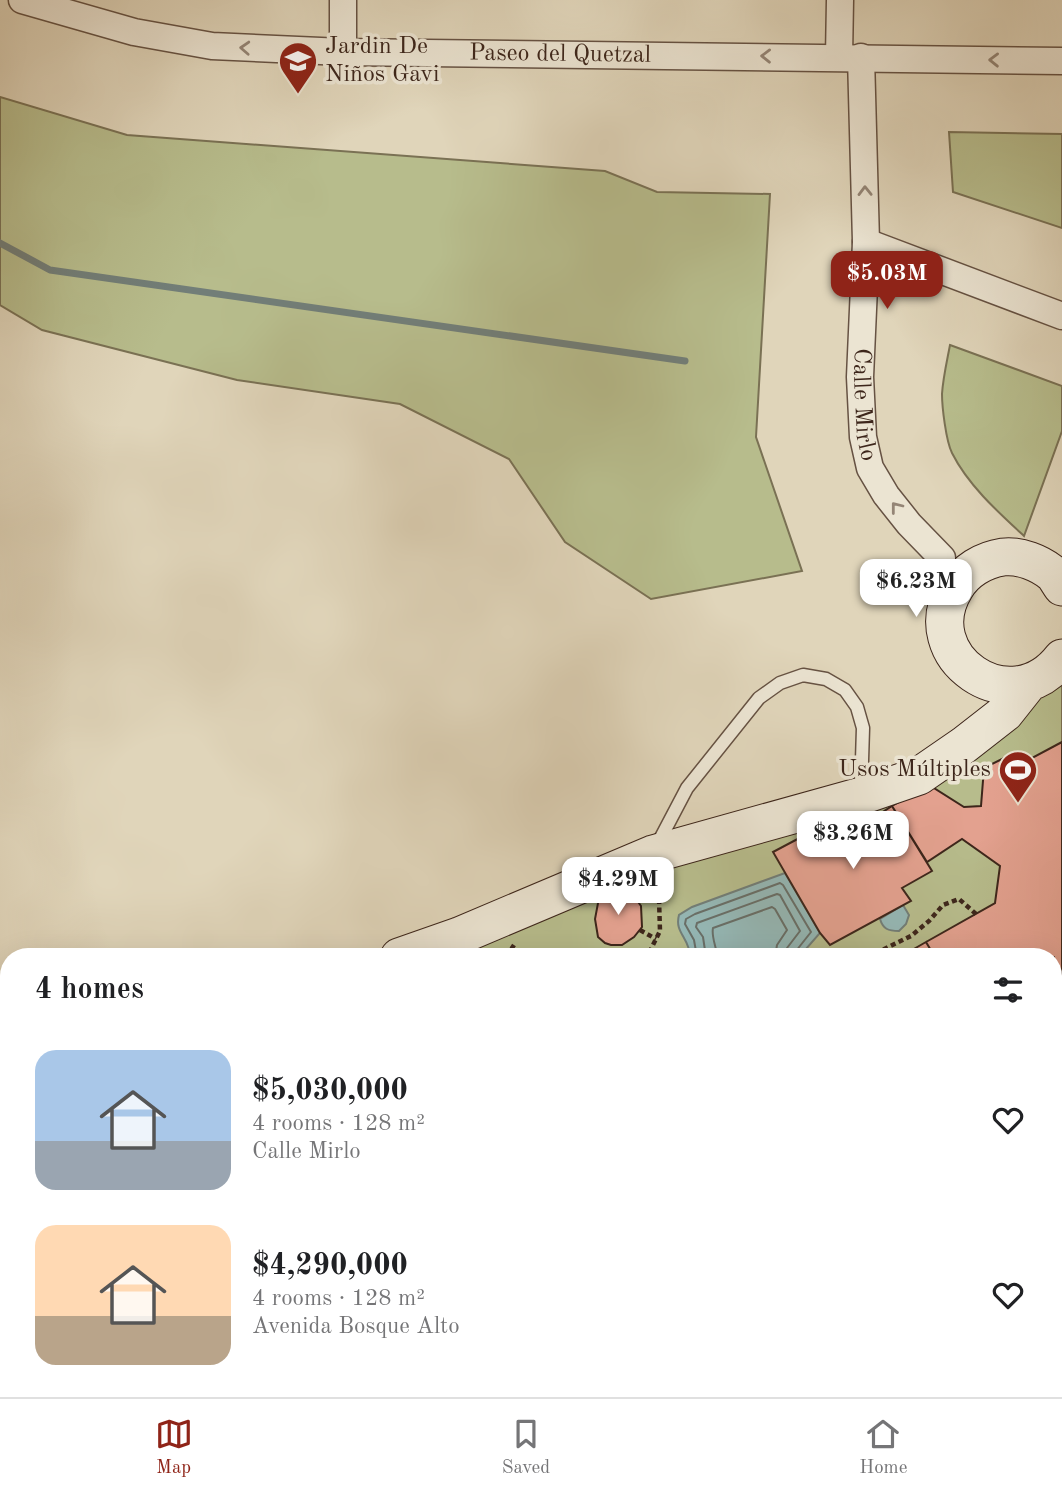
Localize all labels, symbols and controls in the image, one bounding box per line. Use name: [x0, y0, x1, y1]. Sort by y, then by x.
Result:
place label: Jardin De Niños Gavi: [325, 35, 440, 87]
school or university icon: Jardin De Niños Gavi: [277, 40, 319, 95]
one-way arrow: [239, 41, 250, 56]
street label: Paseo del Quetzal: [469, 42, 651, 68]
one-way arrow: [761, 48, 771, 64]
one-way arrow: [988, 52, 999, 67]
one-way arrow: [857, 185, 872, 196]
pin: $5.03M: [830, 252, 944, 311]
text: $5.03M: [847, 262, 927, 285]
street label: Calle Mirlo: [848, 348, 880, 464]
one-way arrow: [891, 503, 904, 515]
pin: $6.23M: [859, 560, 973, 619]
text: $6.23M: [876, 570, 956, 593]
sports icon: Usos Múltiples: [997, 749, 1039, 804]
place label: Usos Múltiples: [838, 758, 991, 782]
pin: $3.26M: [796, 812, 910, 871]
text: $3.26M: [813, 822, 893, 845]
pin: $4.29M: [561, 858, 675, 917]
text: $4.29M: [578, 868, 658, 891]
icon: filters: [989, 971, 1027, 1009]
text: 4 homes: [35, 975, 144, 1005]
text: $5,030,000: [252, 1076, 408, 1106]
icon: home: [91, 1078, 175, 1162]
icon: heart: [989, 1101, 1027, 1139]
text: 4 rooms · 128 m²: [252, 1112, 425, 1135]
text: Calle Mirlo: [252, 1140, 361, 1163]
text: $4,290,000: [252, 1251, 408, 1281]
icon: home: [91, 1253, 175, 1337]
icon: heart: [989, 1276, 1027, 1314]
text: 4 rooms · 128 m²: [252, 1287, 425, 1310]
text: Avenida Bosque Alto: [252, 1315, 460, 1338]
tab: Map: [155, 1415, 193, 1480]
tab: Saved: [502, 1415, 550, 1480]
tab: Home: [859, 1415, 907, 1480]

